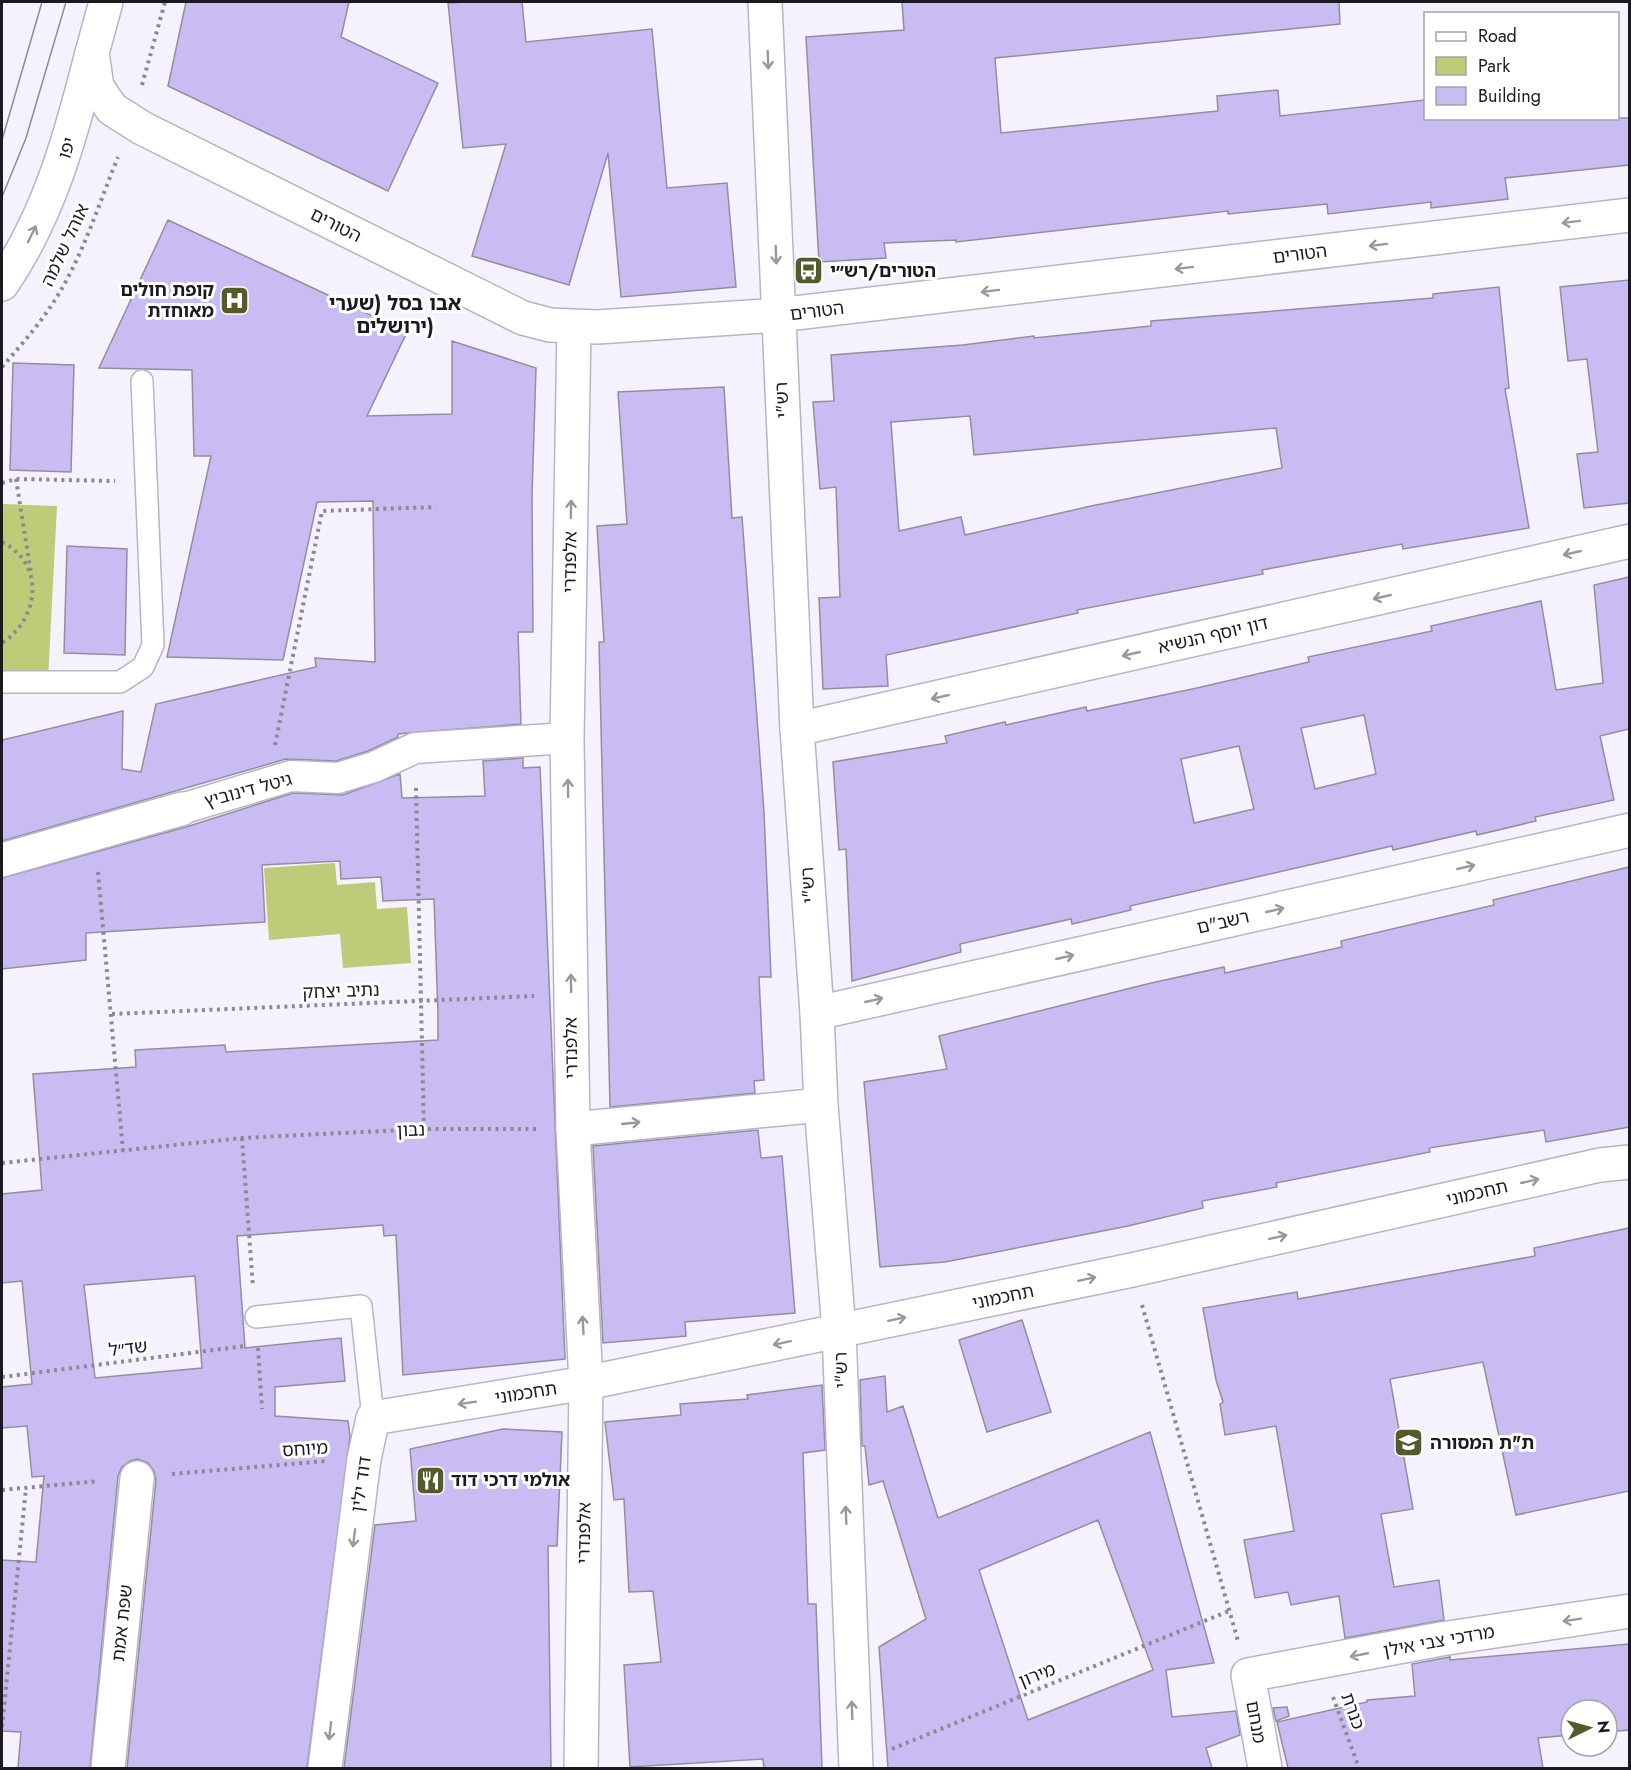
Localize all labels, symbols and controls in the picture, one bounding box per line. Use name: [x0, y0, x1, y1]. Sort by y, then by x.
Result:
legend: [1424, 12, 1619, 120]
text: Road: [1478, 23, 1517, 49]
one-way arrow: [762, 49, 773, 69]
text: Park: [1478, 53, 1510, 79]
text: Building: [1478, 83, 1541, 109]
street label: יפו: [51, 134, 83, 162]
street label: אוהל שלמה: [35, 199, 95, 291]
street label: הטורים: [306, 201, 366, 249]
one-way arrow: [1562, 217, 1582, 228]
one-way arrow: [26, 226, 38, 244]
street label: הטורים: [1271, 238, 1329, 270]
one-way arrow: [1368, 240, 1388, 251]
one-way arrow: [770, 244, 781, 264]
bus stop icon: הטורים/רש״י: [793, 255, 825, 287]
place label: הטורים/רש״י: [830, 258, 936, 284]
one-way arrow: [1175, 263, 1194, 274]
place label: קופת חולים מאוחדת: [120, 277, 214, 324]
hospital icon: קופת חולים מאוחדת: [219, 284, 251, 316]
one-way arrow: [981, 285, 1001, 296]
district label: אבו בסל (שערי ירושלים): [329, 289, 461, 341]
street label: הטורים: [788, 295, 846, 327]
street label: רש"י: [768, 381, 796, 419]
one-way arrow: [565, 500, 577, 520]
street label: אלפנדרי: [556, 531, 584, 593]
one-way arrow: [1563, 548, 1582, 560]
one-way arrow: [1373, 591, 1392, 603]
street label: דון יוסף הנשיא: [1155, 610, 1271, 660]
one-way arrow: [1121, 648, 1140, 660]
one-way arrow: [931, 691, 950, 703]
street label: גיטל דינוביץ: [201, 766, 295, 814]
one-way arrow: [562, 779, 574, 799]
one-way arrow: [1455, 861, 1475, 872]
street label: רש"י: [794, 866, 822, 904]
street label: רשב"ם: [1194, 903, 1252, 941]
one-way arrow: [1265, 904, 1285, 915]
one-way arrow: [1055, 951, 1074, 963]
one-way arrow: [565, 974, 576, 994]
street label: נתיב יצחק: [302, 977, 380, 1005]
one-way arrow: [865, 994, 884, 1006]
street label: אלפנדרי: [557, 1017, 585, 1079]
street label: נבון: [396, 1117, 426, 1143]
one-way arrow: [620, 1117, 640, 1128]
street label: תחכמוני: [1444, 1173, 1510, 1213]
one-way arrow: [1519, 1175, 1539, 1186]
one-way arrow: [1268, 1231, 1287, 1243]
one-way arrow: [1077, 1273, 1097, 1284]
street label: תחכמוני: [970, 1278, 1036, 1316]
one-way arrow: [886, 1313, 906, 1324]
one-way arrow: [578, 1315, 589, 1335]
street label: שד״ל: [107, 1333, 149, 1363]
one-way arrow: [773, 1338, 792, 1349]
street label: רש"י: [827, 1351, 855, 1389]
street label: תחכמוני: [493, 1375, 559, 1411]
one-way arrow: [457, 1397, 477, 1408]
school or university icon: ת"ת המסורה: [1393, 1427, 1425, 1459]
place label: ת"ת המסורה: [1430, 1430, 1534, 1456]
street label: מיוחס: [281, 1434, 329, 1464]
street label: דוד ילין: [344, 1454, 378, 1514]
restaurant icon: אולמי דרכי דוד: [414, 1464, 446, 1496]
place label: אולמי דרכי דוד: [451, 1467, 570, 1493]
street label: אלפנדרי: [570, 1502, 598, 1564]
one-way arrow: [840, 1506, 851, 1526]
one-way arrow: [348, 1527, 359, 1547]
street label: שפת אמת: [105, 1583, 139, 1663]
one-way arrow: [1562, 1614, 1582, 1625]
street label: מרדכי צבי אילן: [1381, 1618, 1497, 1664]
one-way arrow: [1349, 1650, 1369, 1661]
street label: מירון: [1015, 1656, 1059, 1694]
street label: כנרת: [1334, 1689, 1372, 1733]
north arrow: [1559, 1698, 1619, 1758]
street label: מנחם: [1239, 1699, 1273, 1746]
one-way arrow: [847, 1701, 858, 1721]
text: N: [1591, 1719, 1615, 1734]
one-way arrow: [324, 1721, 335, 1741]

